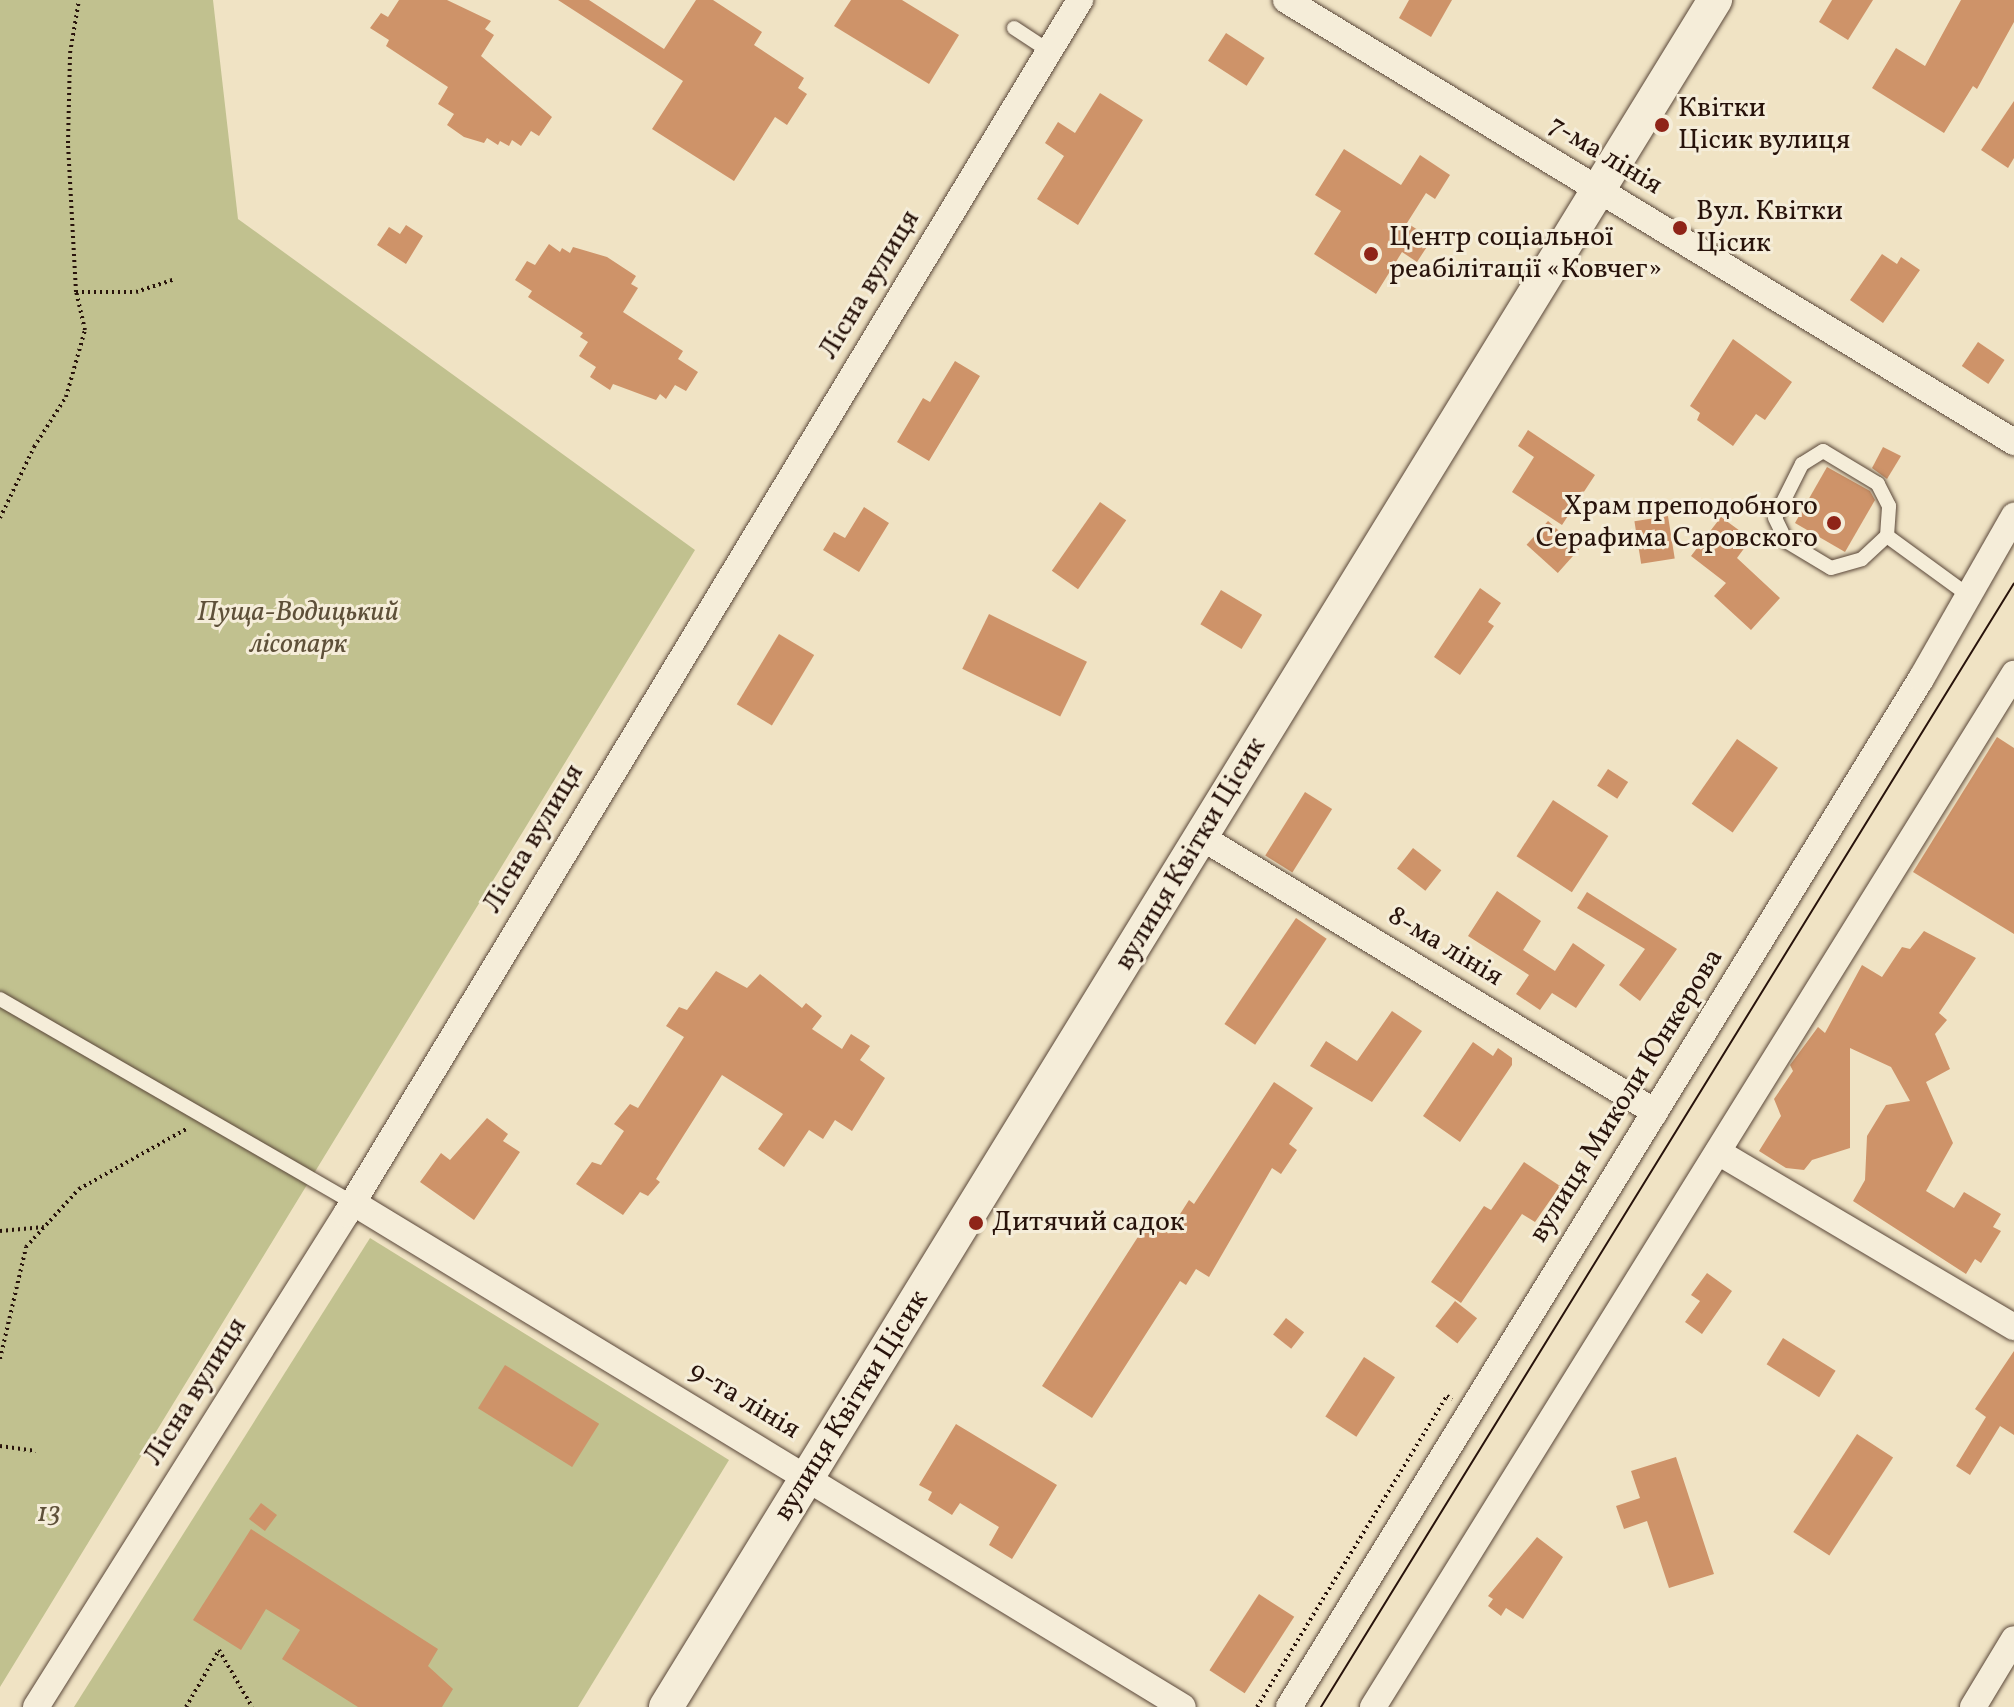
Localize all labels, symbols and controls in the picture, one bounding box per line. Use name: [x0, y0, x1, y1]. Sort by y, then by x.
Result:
place label: Квітки Цісик вулиця: [1678, 92, 1850, 158]
street label: 7-ма лінія: [1542, 109, 1668, 203]
marker: Квітки Цісик вулиця: [1653, 116, 1671, 134]
place label: Вул. Квітки Цісик: [1696, 195, 1843, 261]
street label: Лісна вулиця: [812, 204, 928, 366]
marker: Вул. Квітки Цісик: [1671, 219, 1689, 237]
place label: Центр соціальної реабілітації «Ковчег»: [1389, 221, 1663, 287]
marker: Центр соціальної реабілітації «Ковчег»: [1360, 243, 1382, 265]
place label: Храм преподобного Серафима Саровского: [1536, 490, 1818, 556]
marker: Храм преподобного Серафима Саровского: [1825, 514, 1843, 532]
park label: Пуща-Водицький лісопарк: [197, 596, 399, 662]
street label: вулиця Квітки Цісик: [1108, 732, 1274, 976]
street label: Лісна вулиця: [476, 758, 592, 920]
street label: 8-ма лінія: [1381, 900, 1509, 994]
street label: вулиця Миколи Юнкерова: [1523, 943, 1731, 1249]
place label: Дитячий садок: [992, 1206, 1185, 1240]
marker: Дитячий садок: [967, 1214, 985, 1232]
street label: вулиця Квітки Цісик: [767, 1284, 937, 1528]
street label: Лісна вулиця: [137, 1312, 255, 1472]
street label: 9-та лінія: [682, 1355, 806, 1447]
park label: 13: [37, 1497, 61, 1531]

